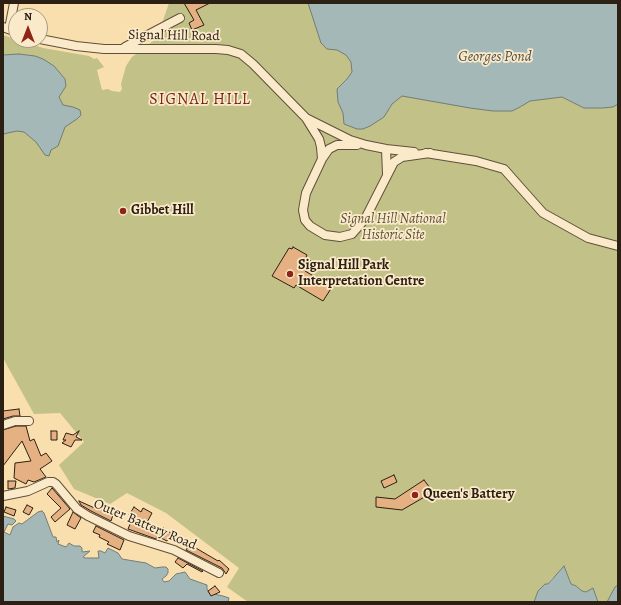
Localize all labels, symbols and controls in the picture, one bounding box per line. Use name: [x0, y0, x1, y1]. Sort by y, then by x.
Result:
north arrow: [8, 8, 48, 48]
text: N: [24, 9, 32, 24]
street label: Signal Hill Road: [128, 27, 220, 45]
water label: Georges Pond: [458, 48, 532, 66]
district label: SIGNAL HILL: [149, 90, 251, 110]
place label: Gibbet Hill: [131, 203, 194, 219]
marker: Gibbet Hill: [118, 206, 128, 216]
park label: Signal Hill National Historic Site: [340, 212, 446, 244]
place label: Signal Hill Park Interpretation Centre: [298, 258, 425, 290]
marker: Signal Hill Park Interpretation Centre: [285, 269, 295, 279]
place label: Queen's Battery: [423, 487, 515, 503]
marker: Queen's Battery: [410, 490, 420, 500]
street label: Outer Battery Road: [91, 496, 199, 554]

